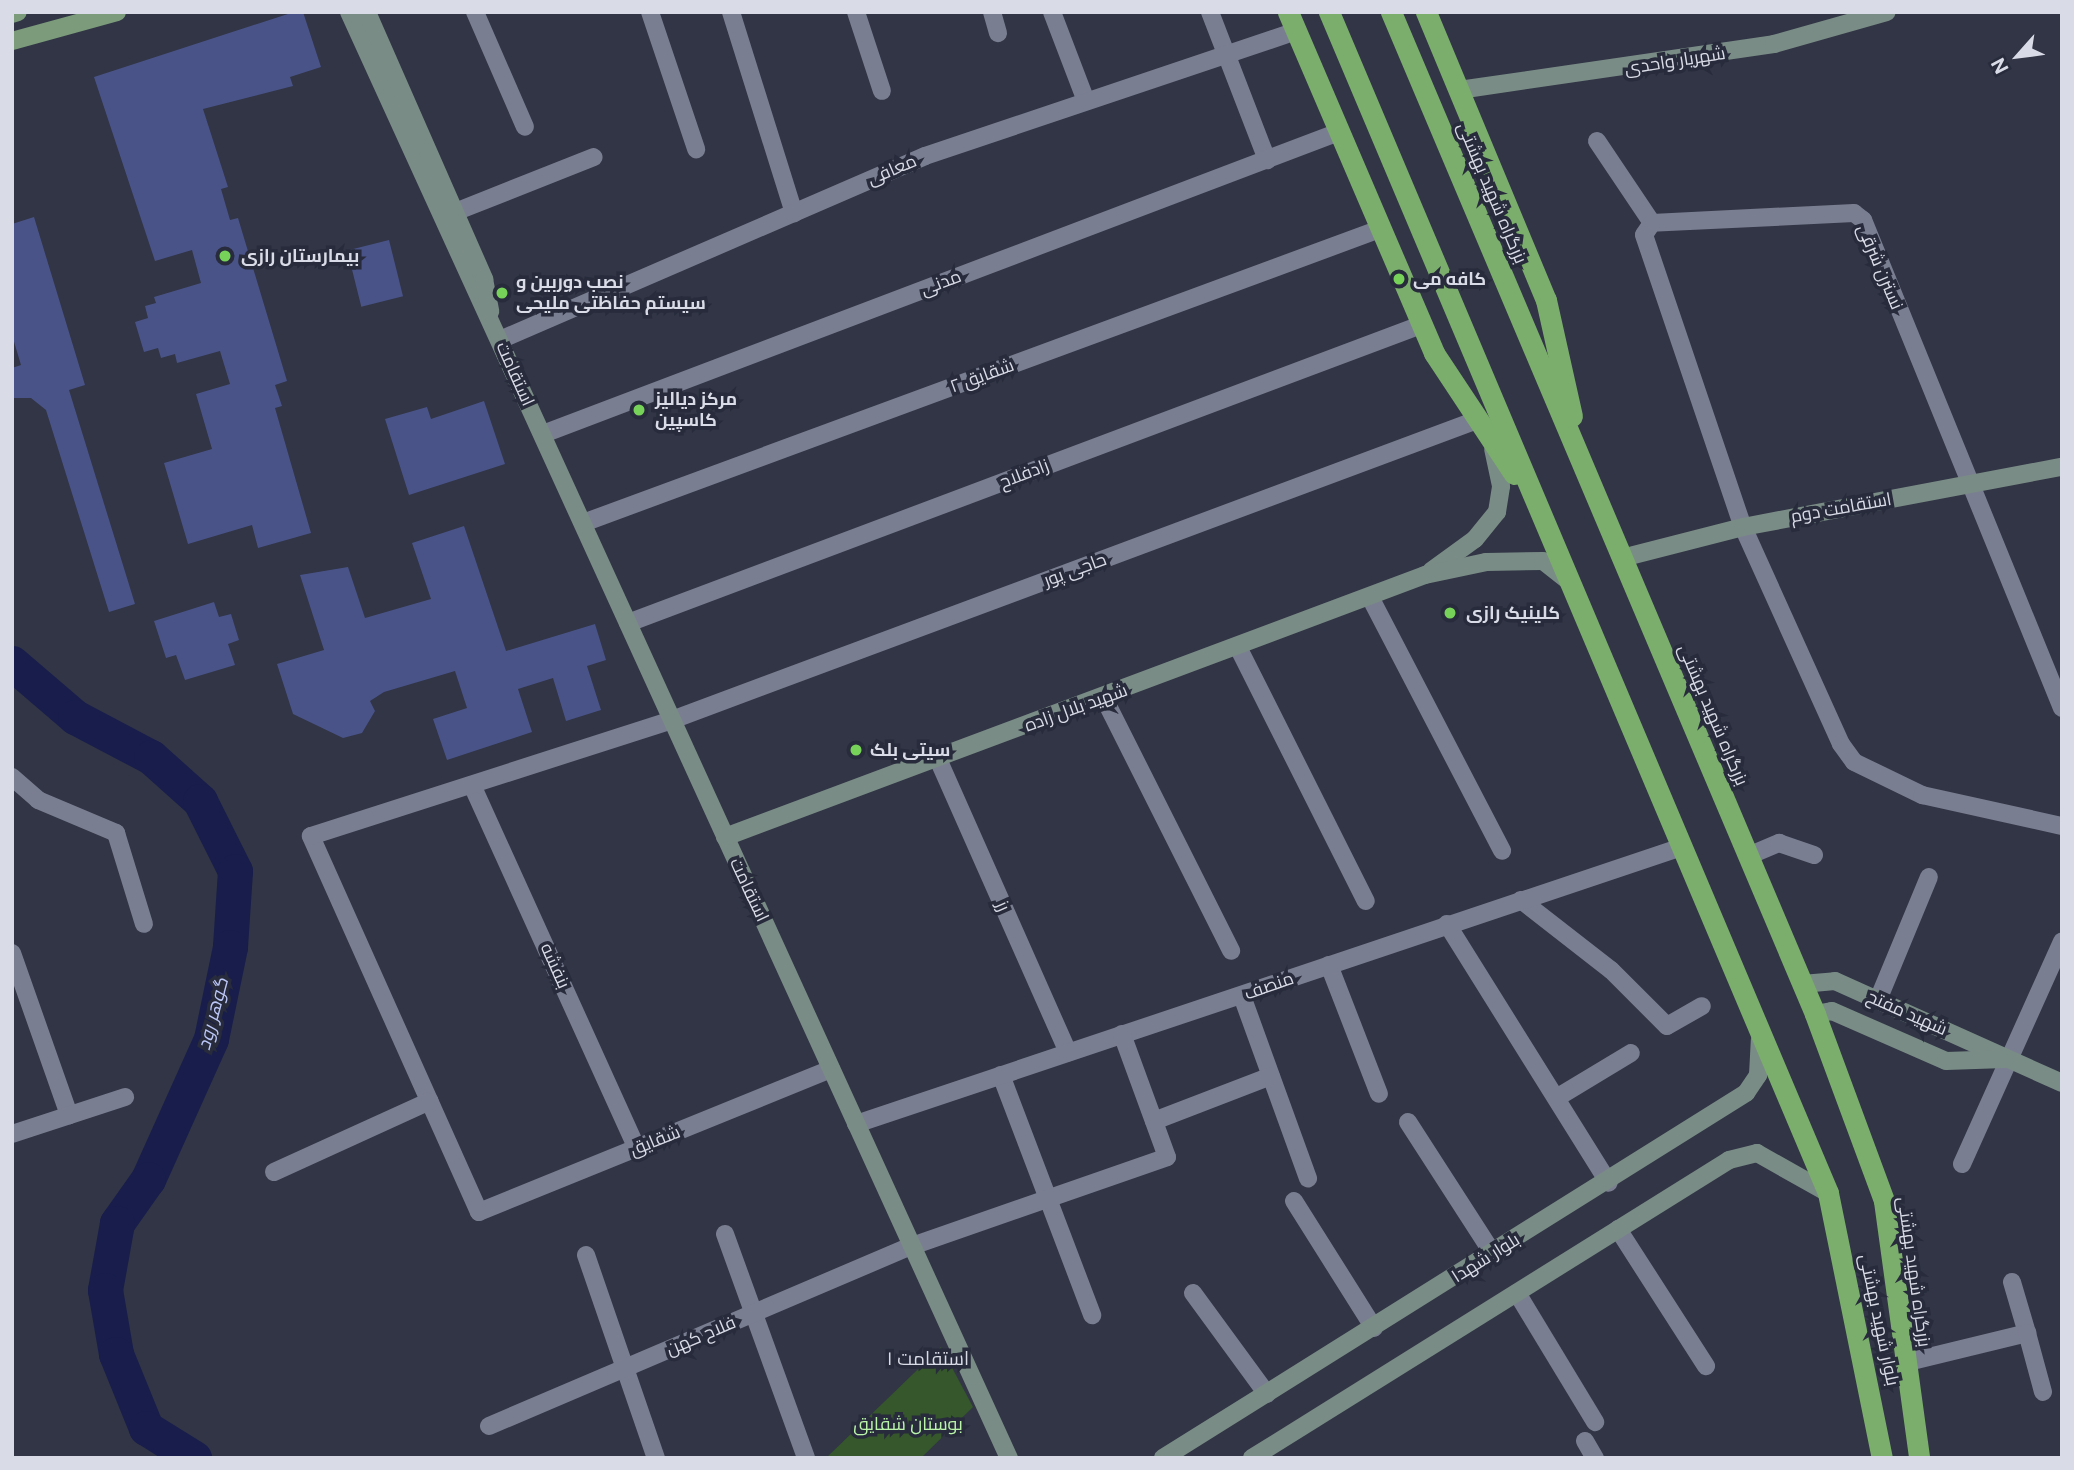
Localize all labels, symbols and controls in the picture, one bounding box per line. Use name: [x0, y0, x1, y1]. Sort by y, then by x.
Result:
north arrow: [1983, 21, 2053, 91]
street label: شهریار واحدی: [1623, 42, 1727, 80]
text: N: [1986, 54, 2013, 78]
street label: بزرگراه شهید بهشتی: [1452, 119, 1532, 267]
street label: معافی: [864, 150, 920, 190]
street label: نسترن شرقی: [1852, 221, 1908, 313]
place label: بیمارستان رازی: [241, 245, 359, 267]
marker: بیمارستان رازی: [215, 246, 235, 266]
street label: مدنی: [918, 265, 964, 301]
place label: کافه می: [1413, 268, 1486, 290]
marker: کافه می: [1391, 271, 1407, 287]
place label: نصب دوربین و سیستم حفاظتی ملیحی: [516, 272, 706, 314]
marker: نصب دوربین و سیستم حفاظتی ملیحی: [494, 285, 510, 301]
street label: استقامت: [491, 339, 539, 409]
street label: شقایق ۲: [947, 354, 1017, 398]
place label: مرکز دیالیز کاسپین: [655, 389, 737, 432]
marker: مرکز دیالیز کاسپین: [629, 400, 649, 420]
street label: زادفلاح: [996, 455, 1052, 493]
street label: استقامت دوم: [1789, 488, 1893, 528]
street label: حاجی پور: [1041, 549, 1109, 591]
place label: کلینیک رازی: [1466, 602, 1560, 624]
marker: کلینیک رازی: [1440, 603, 1460, 623]
street label: بزرگراه شهید بهشتی: [1673, 641, 1753, 789]
street label: شهید بلال زاده: [1022, 679, 1130, 737]
place label: سیتی بلک: [870, 739, 950, 761]
marker: سیتی بلک: [848, 742, 864, 758]
street label: استقامت: [725, 855, 773, 925]
street label: رز: [991, 897, 1015, 915]
street label: بنفشه: [535, 940, 575, 992]
street label: منصف: [1241, 967, 1297, 1005]
water label: گوهر رود: [192, 975, 234, 1053]
street label: شهید مفتح: [1863, 986, 1951, 1040]
street label: شقایق: [627, 1121, 683, 1161]
street label: بزرگراه شهید بهشتی: [1893, 1195, 1935, 1349]
street label: بلوار شهدا: [1448, 1229, 1524, 1287]
street label: بلوار شهید بهشتی: [1854, 1252, 1904, 1388]
street label: فلاح کهن: [663, 1312, 739, 1360]
district label: استقامت ۱: [887, 1348, 969, 1370]
park label: بوستان شقایق: [853, 1413, 963, 1435]

